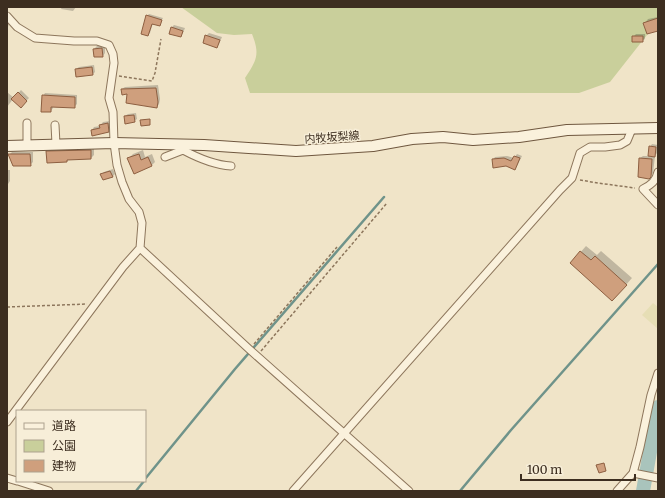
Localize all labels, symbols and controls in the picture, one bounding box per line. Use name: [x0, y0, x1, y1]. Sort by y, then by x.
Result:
street label: 内牧坂梨線: [304, 128, 360, 146]
legend: [16, 410, 146, 482]
text: 道路: [52, 418, 76, 433]
text: 公園: [52, 438, 76, 453]
scale bar: [521, 456, 635, 482]
text: 建物: [52, 458, 76, 473]
text: 100 m: [527, 462, 562, 477]

